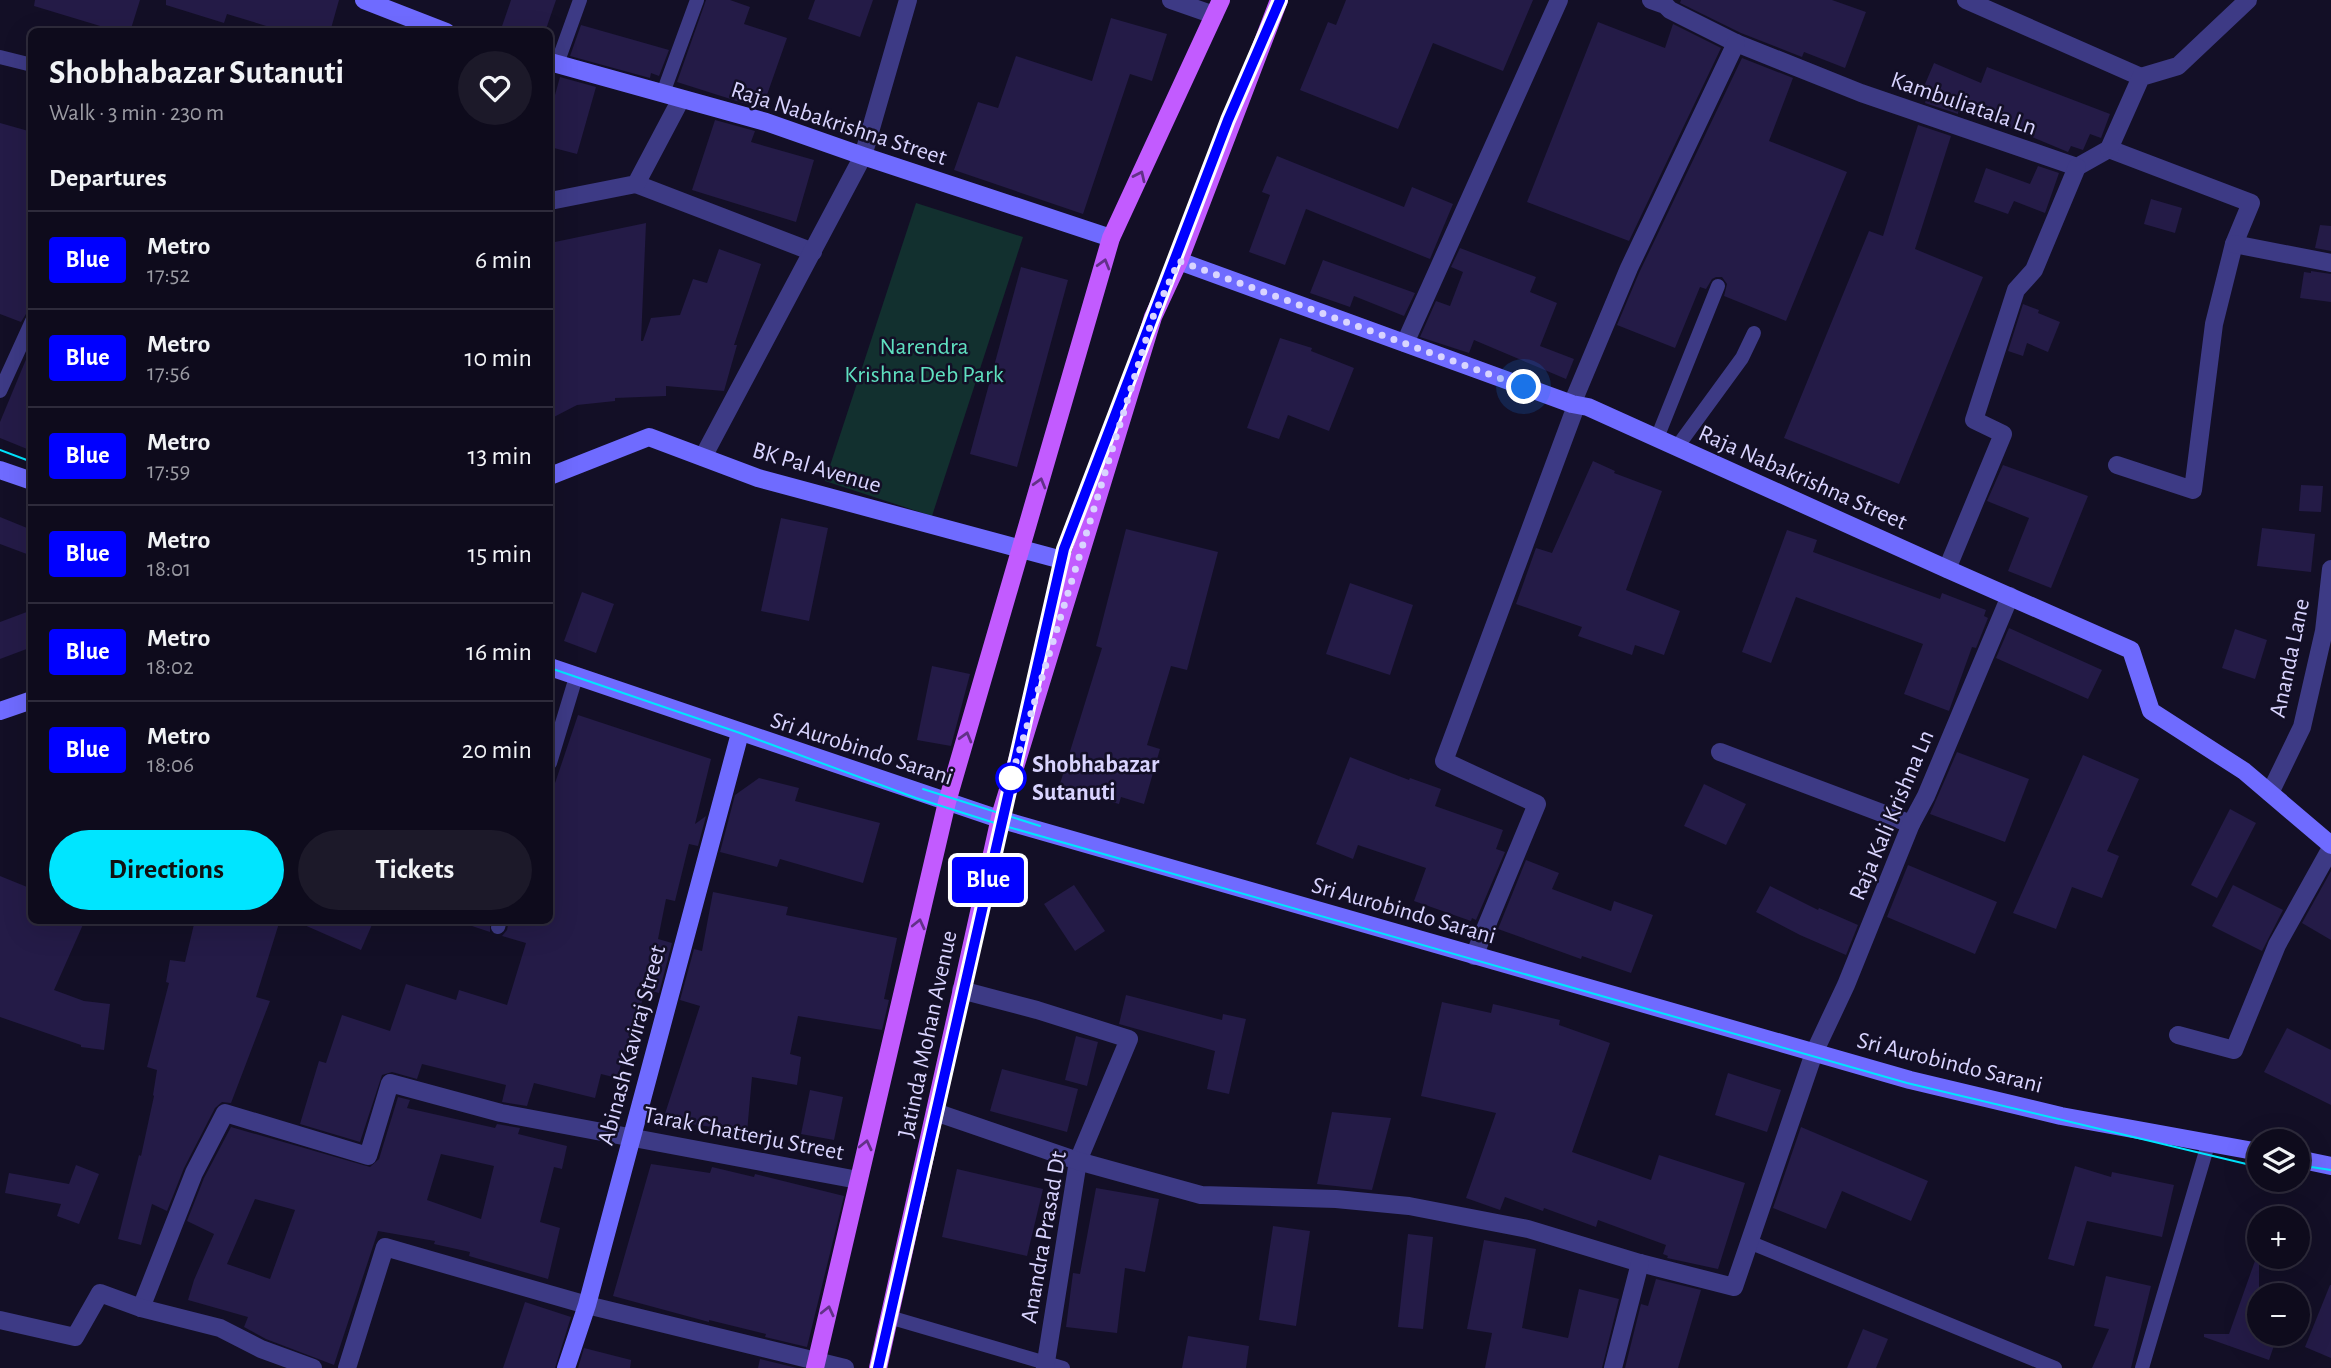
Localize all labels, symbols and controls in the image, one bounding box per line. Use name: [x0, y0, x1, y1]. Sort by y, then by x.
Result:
button: heart: [458, 51, 532, 125]
text: Shobhabazar Sutanuti: [49, 57, 344, 90]
street label: Kambuliatala Ln: [1888, 68, 2040, 140]
street label: Raja Nabakrishna Street: [728, 78, 950, 170]
text: Walk · 3 min · 230 m: [49, 102, 224, 125]
text: Departures: [49, 165, 167, 191]
one-way arrow: [1132, 171, 1146, 183]
text: Metro: [147, 233, 210, 259]
text: 6 min: [475, 247, 532, 273]
text: Blue: [65, 248, 110, 272]
one-way arrow: [1095, 258, 1110, 270]
text: 17:52: [147, 264, 190, 287]
text: Metro: [147, 331, 210, 357]
park label: Narendra Krishna Deb Park: [844, 335, 1004, 387]
text: 10 min: [465, 345, 532, 371]
text: Blue: [65, 346, 110, 370]
text: 17:56: [147, 362, 190, 385]
your location: [1506, 369, 1541, 404]
street label: Raja Nabakrishna Street: [1695, 421, 1911, 535]
text: Metro: [147, 429, 210, 455]
street label: BK Pal Avenue: [750, 438, 884, 498]
text: 13 min: [468, 443, 532, 469]
text: Blue: [65, 444, 110, 468]
text: 17:59: [147, 460, 190, 483]
one-way arrow: [1032, 477, 1047, 489]
text: Metro: [147, 527, 210, 553]
text: 15 min: [467, 541, 532, 567]
text: Blue: [65, 542, 110, 566]
text: 18:01: [147, 558, 191, 581]
street label: Ananda Lane: [2266, 597, 2314, 720]
text: Metro: [147, 625, 210, 651]
text: 16 min: [466, 639, 532, 665]
text: Blue: [65, 640, 110, 664]
text: 18:02: [147, 656, 194, 679]
street label: Sri Aurobindo Sarani: [767, 708, 956, 790]
text: Metro: [147, 723, 210, 749]
street label: Raja Kali Krishna Ln: [1845, 727, 1939, 904]
one-way arrow: [958, 731, 973, 743]
text: 20 min: [462, 737, 532, 763]
text: Blue: [65, 738, 110, 762]
place label: Shobhabazar Sutanuti: [1032, 753, 1160, 805]
text: 18:06: [147, 754, 194, 777]
marker: Shobhabazar Sutanuti: [996, 763, 1026, 793]
button: Directions: [49, 830, 284, 910]
button: Tickets: [298, 830, 532, 910]
line badge: Blue: [939, 857, 1037, 903]
text: Blue: [966, 868, 1010, 892]
street label: Sri Aurobindo Sarani: [1309, 873, 1499, 949]
one-way arrow: [911, 918, 925, 930]
street label: Jatinda Mohan Avenue: [894, 928, 962, 1140]
street label: Abinash Kaviraj Street: [594, 942, 670, 1148]
street label: Sri Aurobindo Sarani: [1854, 1028, 2045, 1098]
street label: Tarak Chatterju Street: [642, 1103, 846, 1165]
map controls: [2247, 1129, 2310, 1346]
button: layers: [2247, 1129, 2310, 1192]
one-way arrow: [858, 1139, 873, 1151]
street label: Anandra Prasad Dt: [1017, 1149, 1071, 1325]
button: +: [2247, 1206, 2310, 1269]
button: −: [2247, 1283, 2310, 1346]
one-way arrow: [820, 1305, 834, 1317]

